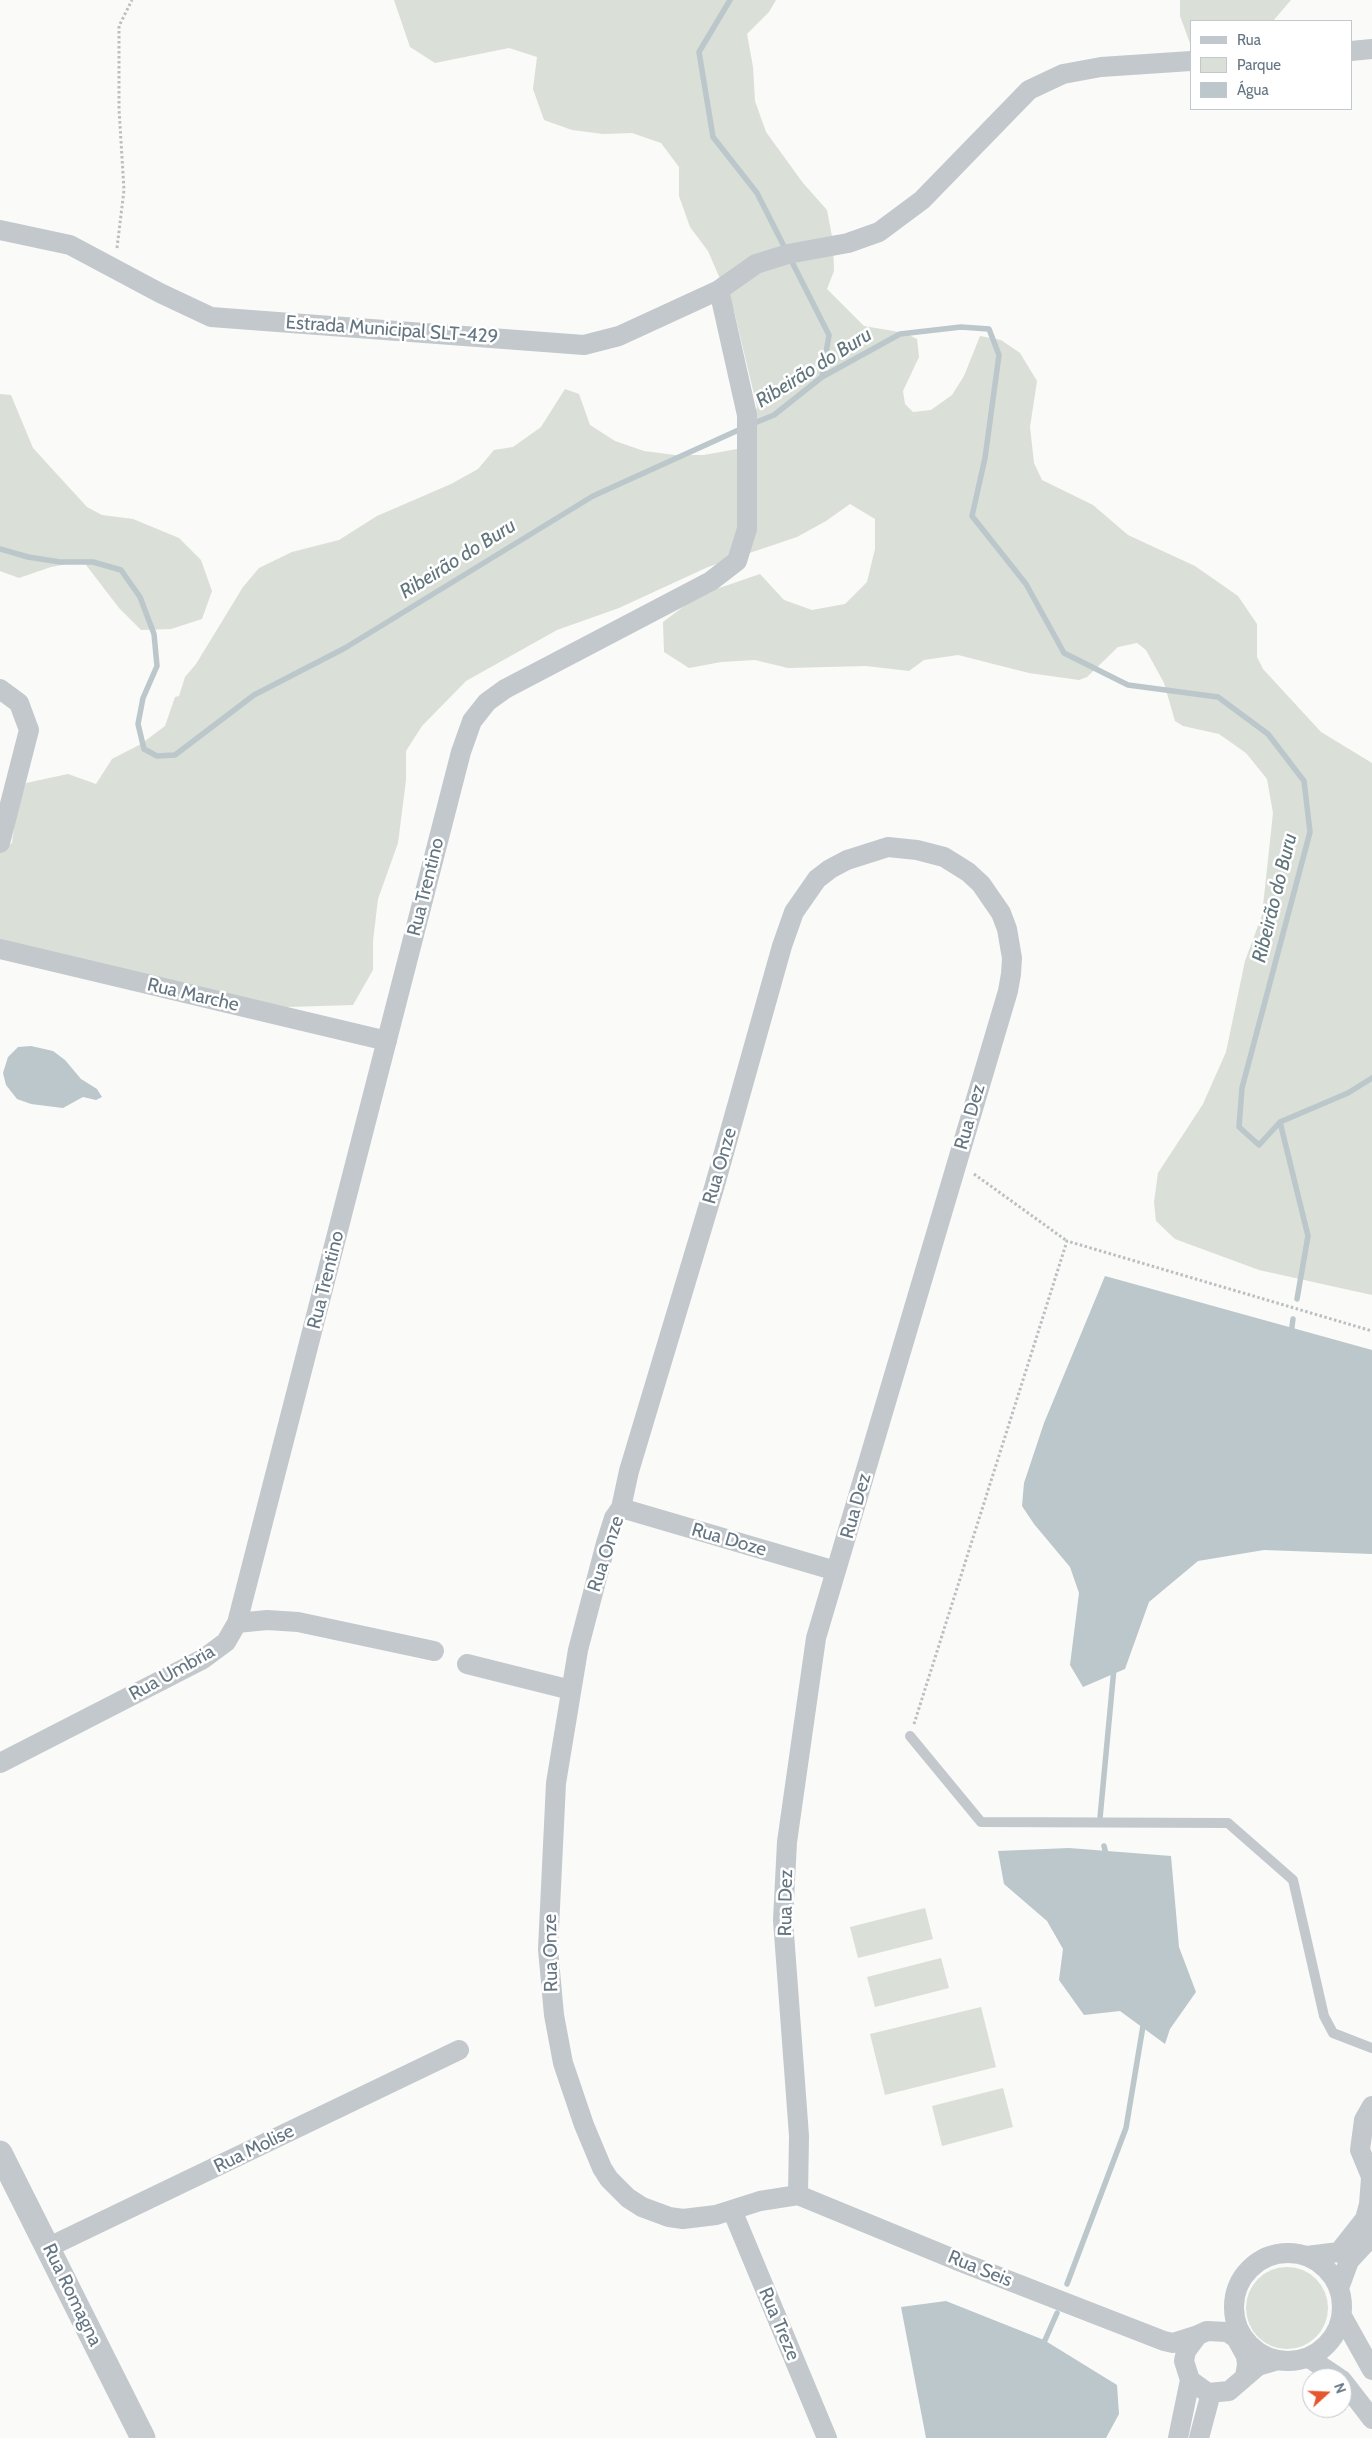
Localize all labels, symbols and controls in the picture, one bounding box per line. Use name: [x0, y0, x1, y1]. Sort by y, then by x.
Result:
legend: [1190, 20, 1352, 110]
text: Rua: [1237, 31, 1261, 49]
text: Parque: [1237, 56, 1281, 74]
text: Água: [1237, 81, 1269, 99]
street label: Estrada Municipal SLT-429: [285, 311, 499, 349]
water label: Ribeirão do Buru: [752, 323, 876, 413]
water label: Ribeirão do Buru: [396, 514, 520, 604]
water label: Ribeirão do Buru: [1247, 831, 1303, 965]
street label: Rua Trentino: [403, 835, 449, 939]
street label: Rua Marche: [145, 973, 241, 1017]
street label: Rua Dez: [950, 1082, 990, 1152]
street label: Rua Onze: [698, 1125, 742, 1207]
street label: Rua Trentino: [303, 1228, 349, 1332]
street label: Rua Dez: [836, 1471, 876, 1541]
street label: Rua Onze: [583, 1513, 629, 1595]
street label: Rua Doze: [689, 1518, 769, 1562]
street label: Rua Umbria: [125, 1640, 219, 1706]
street label: Rua Dez: [774, 1869, 798, 1937]
street label: Rua Onze: [539, 1914, 563, 1992]
street label: Rua Molise: [210, 2120, 298, 2178]
street label: Rua Romagna: [37, 2240, 107, 2350]
street label: Rua Seis: [945, 2246, 1015, 2292]
street label: Rua Treze: [753, 2284, 805, 2364]
north arrow: [1302, 2368, 1352, 2418]
text: N: [1330, 2380, 1350, 2396]

